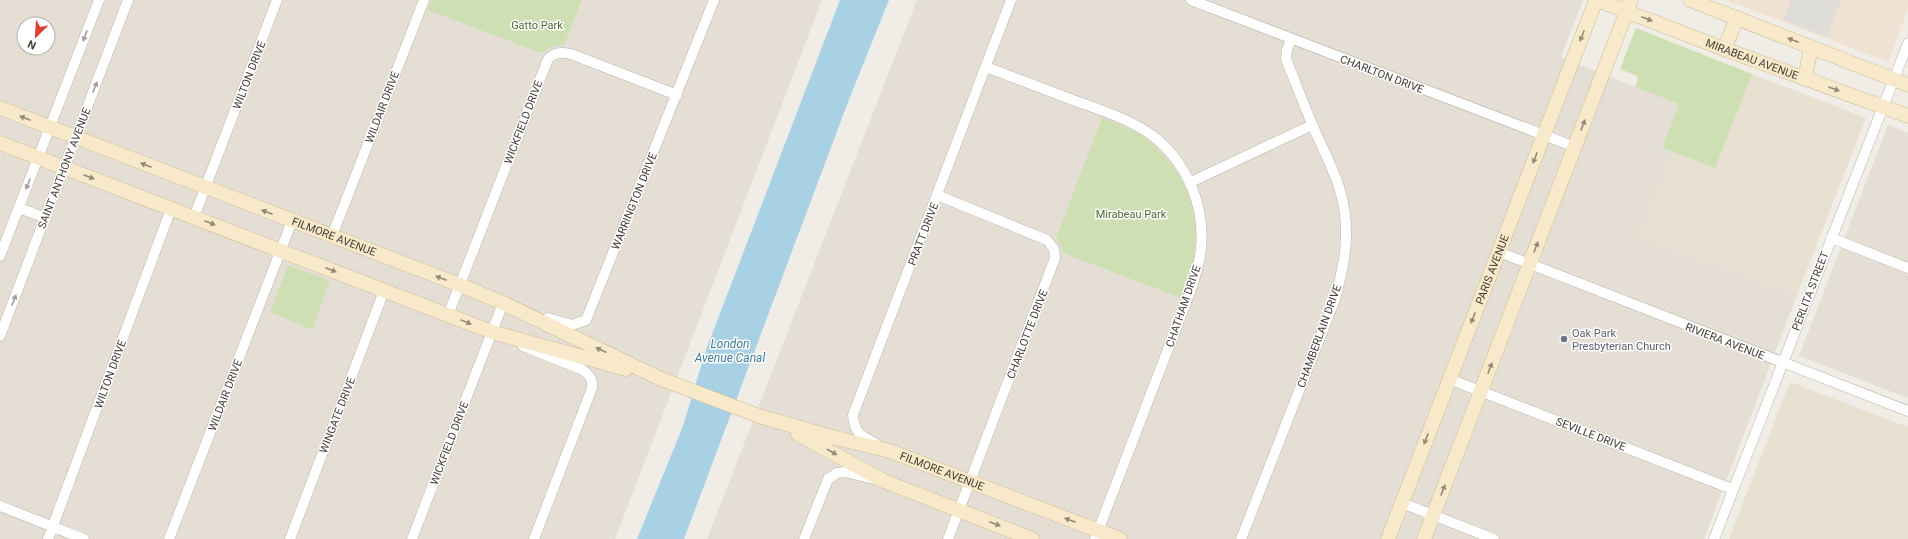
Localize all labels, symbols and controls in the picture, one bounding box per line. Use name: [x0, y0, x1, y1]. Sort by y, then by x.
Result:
north arrow: [16, 16, 56, 56]
one-way arrow: [1641, 16, 1653, 22]
park label: Gatto Park: [511, 19, 563, 32]
one-way arrow: [82, 31, 88, 43]
one-way arrow: [1578, 31, 1584, 43]
text: N: [26, 37, 38, 52]
street label: MIRABEAU AVENUE: [1704, 37, 1800, 83]
one-way arrow: [1787, 37, 1799, 43]
street label: WILTON DRIVE: [230, 39, 268, 111]
street label: CHARLTON DRIVE: [1338, 53, 1425, 96]
street label: WILDAIR DRIVE: [363, 70, 402, 145]
street label: WICKFIELD DRIVE: [502, 79, 545, 166]
one-way arrow: [93, 80, 99, 92]
one-way arrow: [1828, 86, 1840, 92]
street label: SAINT ANTHONY AVENUE: [35, 106, 94, 231]
one-way arrow: [18, 114, 30, 120]
one-way arrow: [1580, 119, 1586, 131]
street label: WARRINGTON DRIVE: [609, 151, 660, 252]
one-way arrow: [1531, 152, 1537, 164]
one-way arrow: [139, 161, 151, 167]
one-way arrow: [83, 175, 95, 181]
one-way arrow: [25, 178, 31, 190]
street label: PRATT DRIVE: [906, 201, 941, 267]
one-way arrow: [261, 208, 273, 214]
park label: Mirabeau Park: [1096, 208, 1167, 221]
street label: FILMORE AVENUE: [290, 215, 378, 259]
one-way arrow: [205, 221, 217, 227]
street label: PARIS AVENUE: [1473, 233, 1512, 306]
one-way arrow: [1534, 240, 1540, 252]
street label: PERLITA STREET: [1789, 249, 1832, 333]
street label: CHATHAM DRIVE: [1163, 263, 1204, 349]
one-way arrow: [326, 268, 338, 274]
one-way arrow: [435, 274, 447, 280]
street label: CHAMBERLAIN DRIVE: [1295, 283, 1344, 390]
street label: CHARLOTTE DRIVE: [1004, 288, 1050, 381]
one-way arrow: [12, 293, 18, 305]
one-way arrow: [1470, 313, 1476, 325]
one-way arrow: [460, 319, 472, 325]
street label: RIVIERA AVENUE: [1683, 320, 1766, 363]
place label: Oak Park Presbyterian Church: [1572, 327, 1671, 353]
marker: Oak Park Presbyterian Church: [1559, 334, 1569, 344]
water label: London Avenue Canal: [694, 337, 765, 365]
street label: WILTON DRIVE: [92, 338, 129, 410]
one-way arrow: [595, 347, 606, 353]
street label: WILDAIR DRIVE: [206, 358, 245, 433]
one-way arrow: [1487, 362, 1493, 374]
street label: WINGATE DRIVE: [317, 375, 358, 455]
street label: WICKFIELD DRIVE: [428, 400, 471, 487]
street label: SEVILLE DRIVE: [1554, 415, 1628, 454]
one-way arrow: [1423, 434, 1429, 446]
one-way arrow: [826, 449, 838, 455]
street label: FILMORE AVENUE: [898, 449, 986, 493]
one-way arrow: [1441, 483, 1447, 495]
one-way arrow: [1064, 517, 1076, 523]
one-way arrow: [989, 522, 1001, 528]

